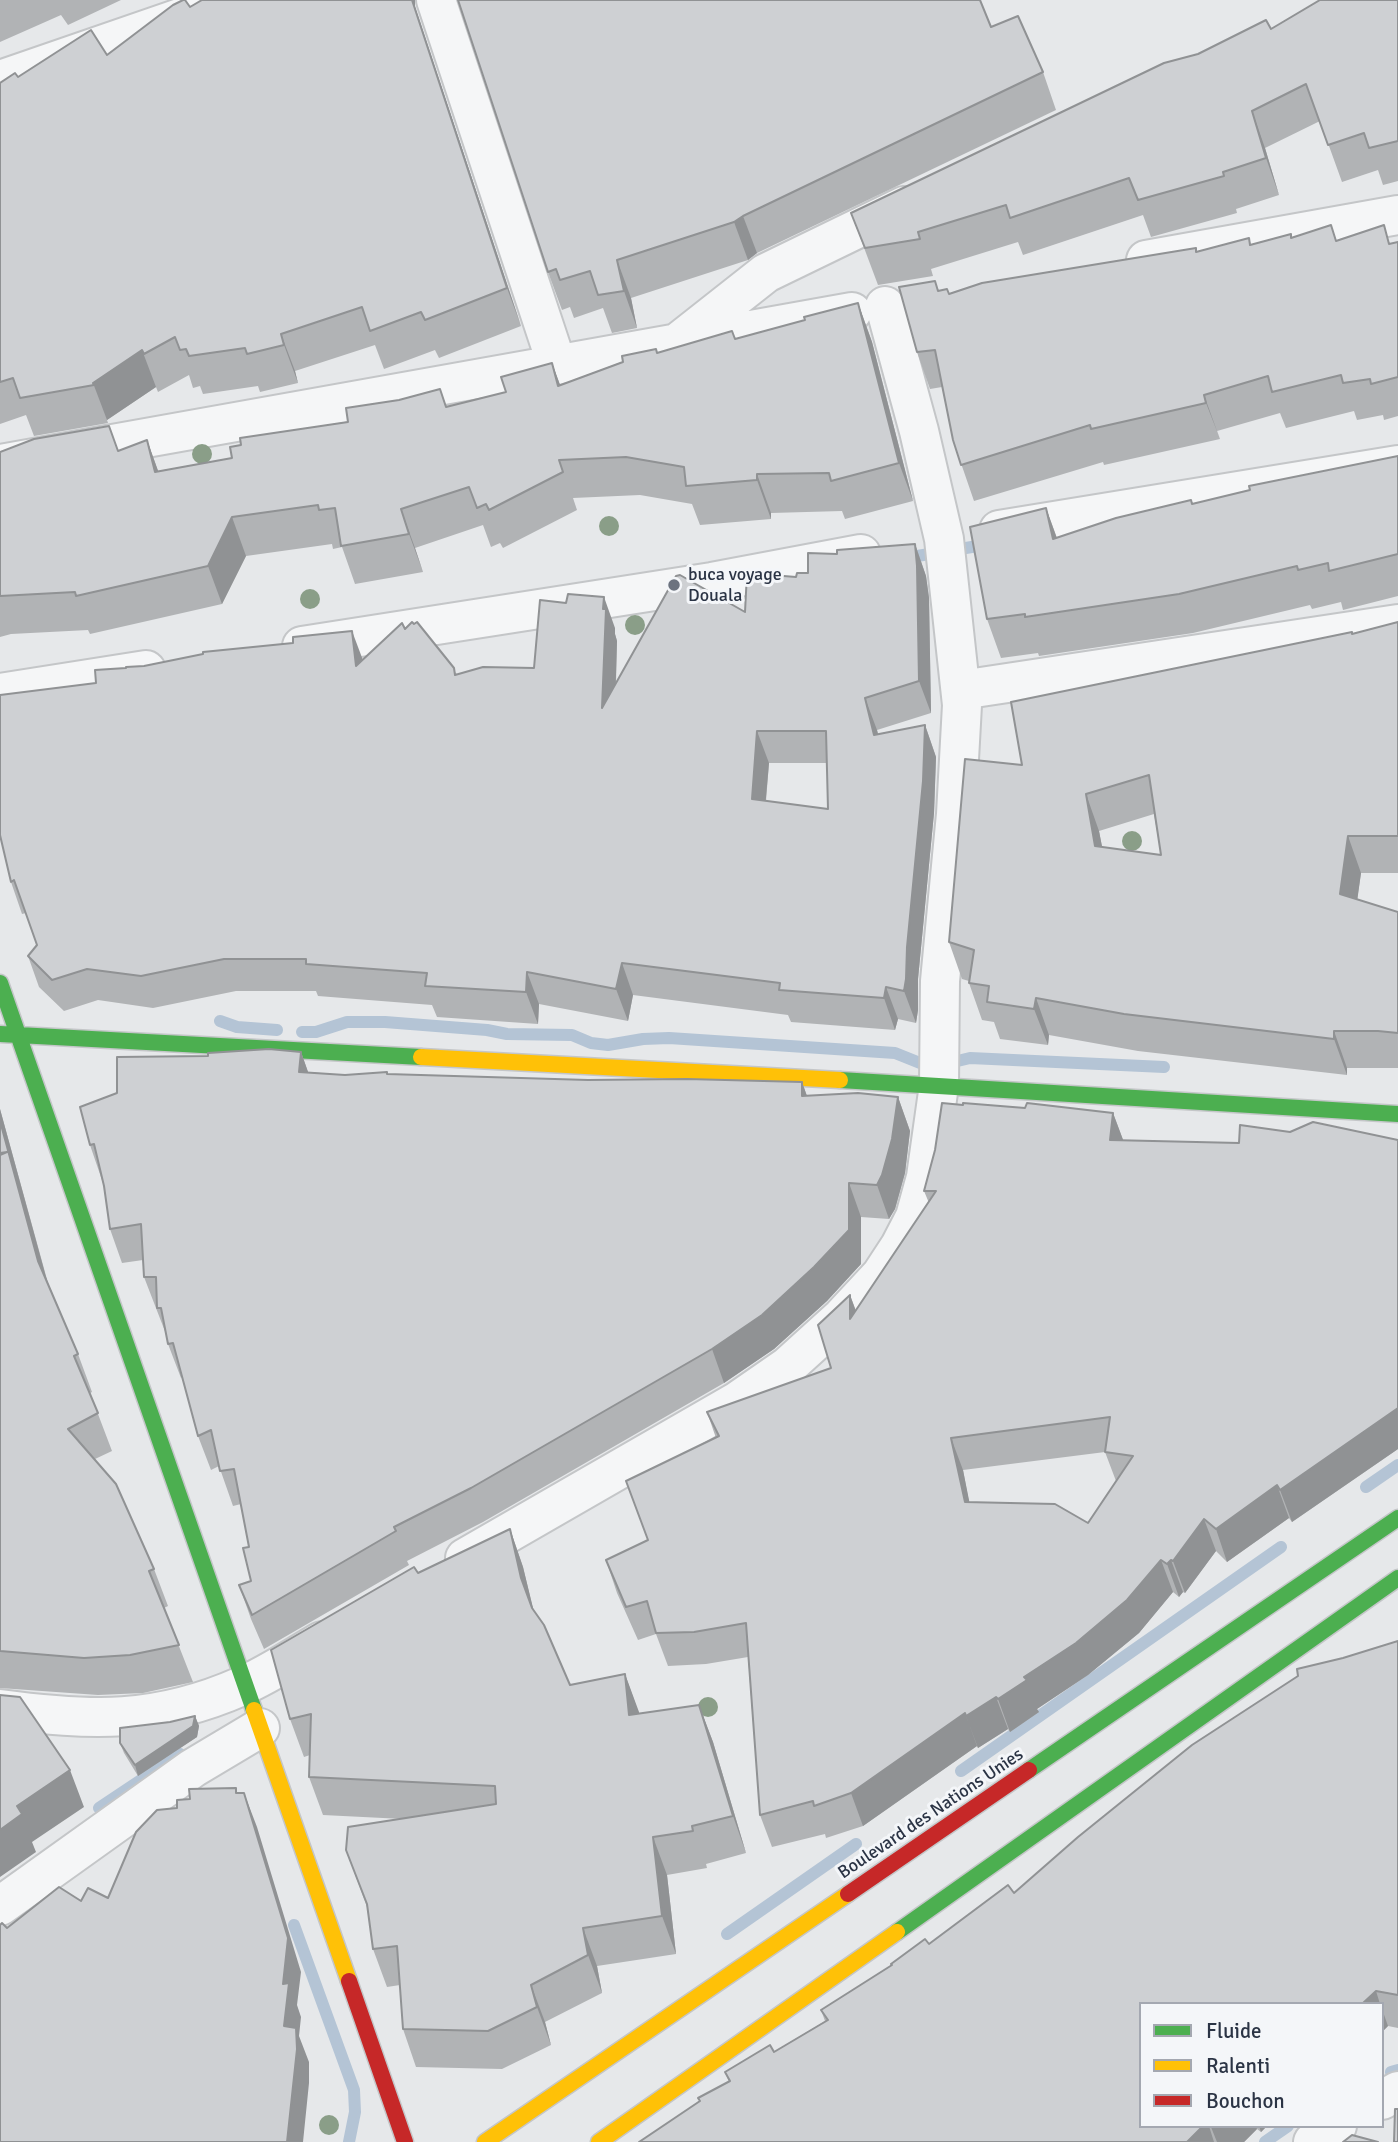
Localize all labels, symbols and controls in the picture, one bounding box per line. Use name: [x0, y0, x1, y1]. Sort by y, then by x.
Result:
place label: buca voyage Douala: [688, 564, 782, 606]
marker: buca voyage Douala: [666, 577, 682, 593]
street label: Boulevard des Nations Unies: [834, 1744, 1028, 1884]
legend: [1139, 2002, 1384, 2128]
text: Fluide: [1206, 2018, 1262, 2044]
text: Ralenti: [1206, 2053, 1270, 2079]
text: Bouchon: [1206, 2088, 1285, 2114]

